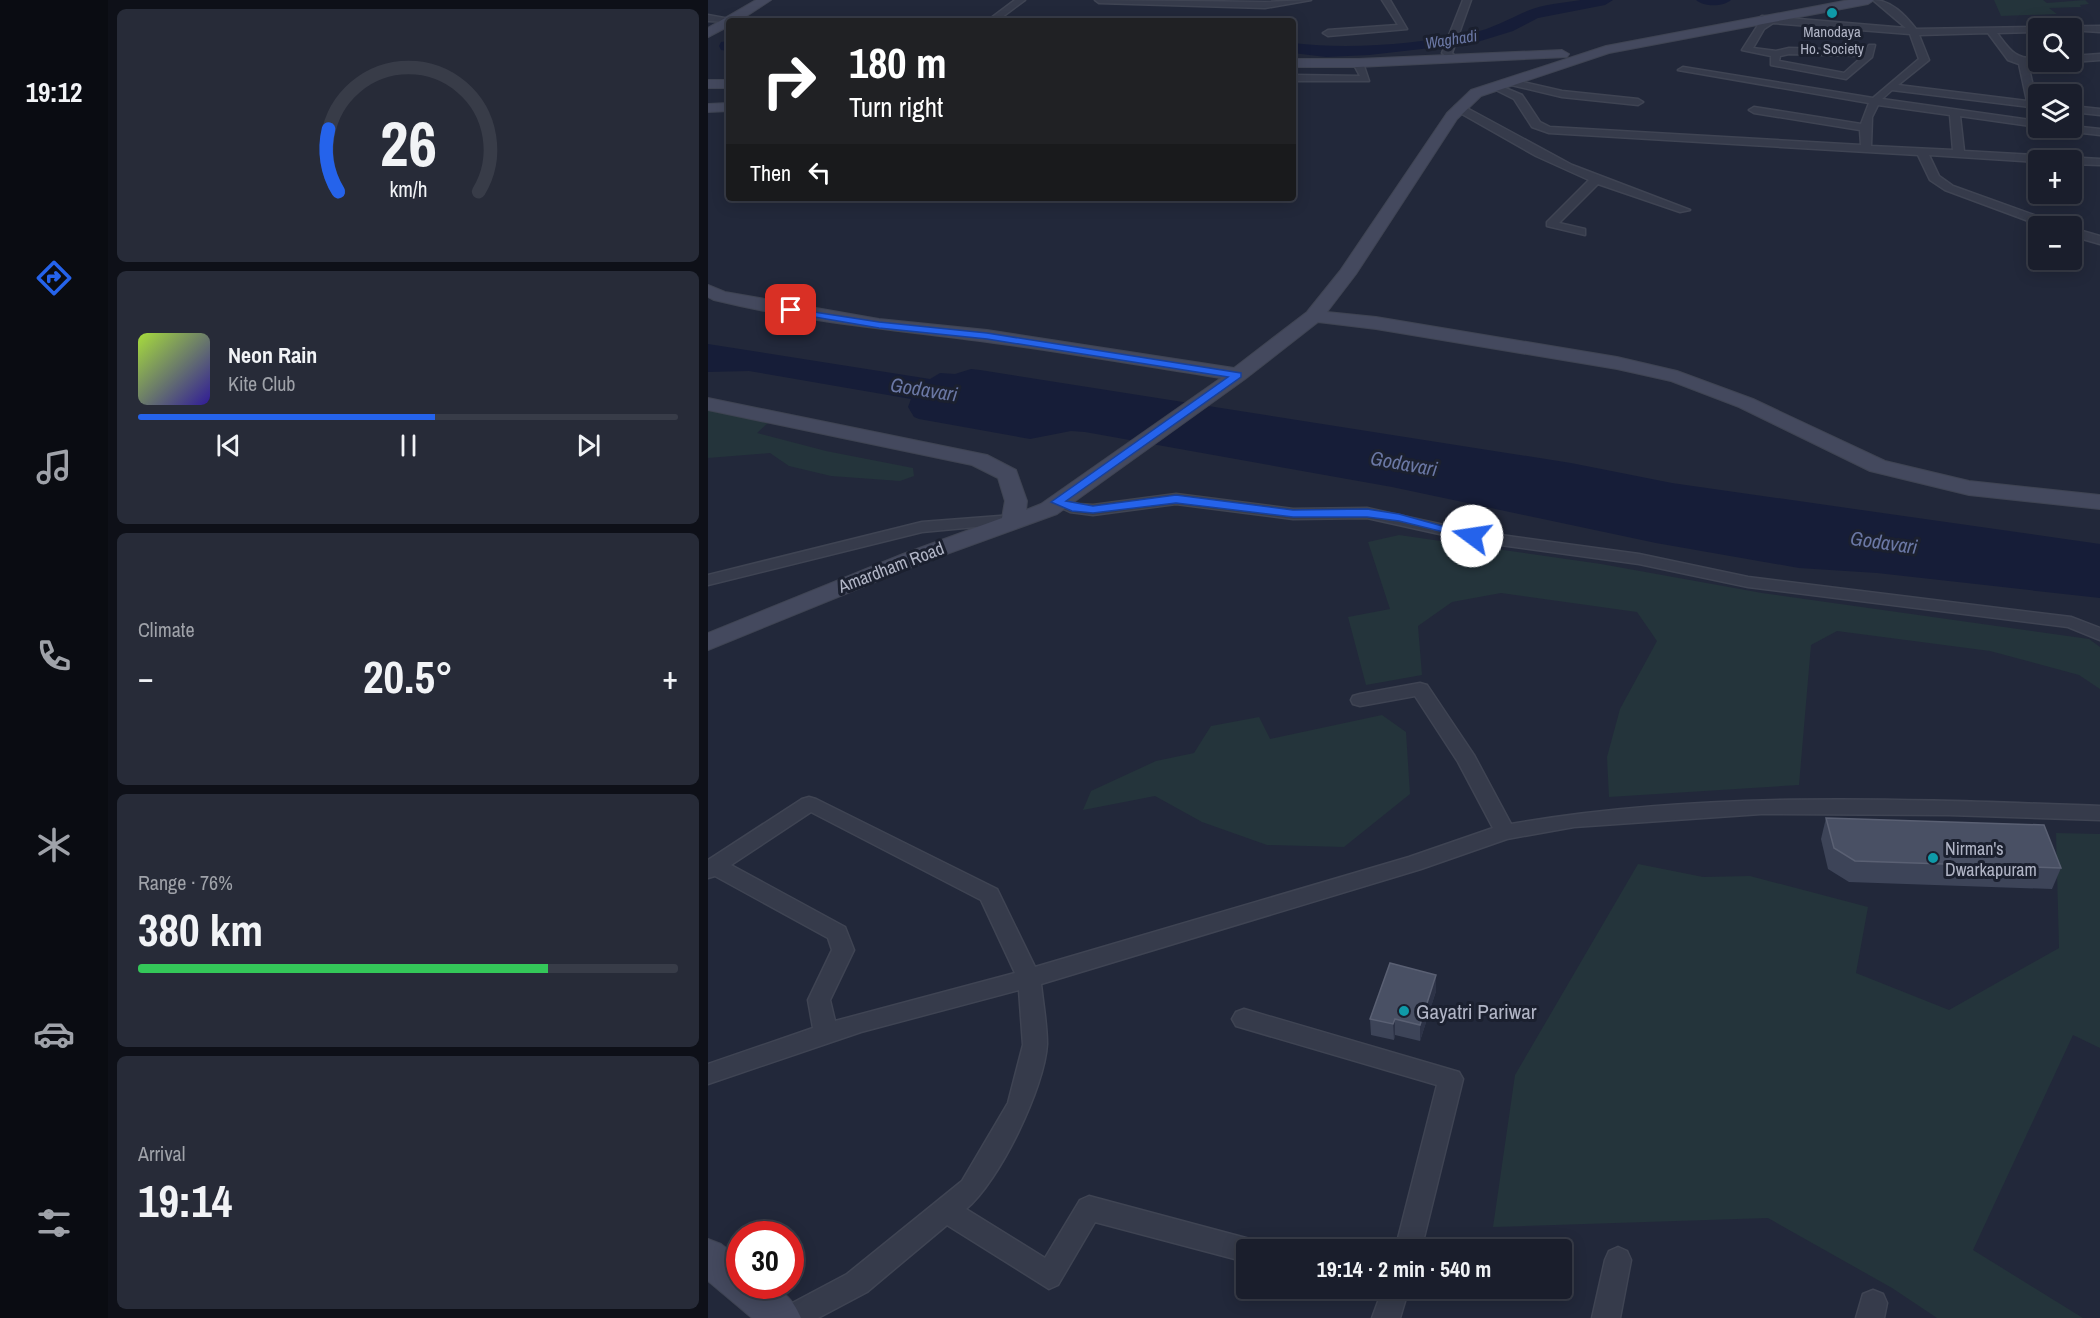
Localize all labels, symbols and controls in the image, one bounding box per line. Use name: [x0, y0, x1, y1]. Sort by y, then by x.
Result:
marker: Manodaya Ho. Society: [1825, 6, 1839, 20]
map controls: [2028, 18, 2082, 270]
button: search: [2028, 18, 2082, 72]
place label: Manodaya Ho. Society: [1800, 21, 1865, 59]
water label: Waghadi: [1423, 24, 1479, 54]
text: 180 m: [849, 35, 947, 91]
icon: right: [750, 42, 828, 120]
text: 19:12: [26, 74, 82, 110]
button: layers: [2028, 84, 2082, 138]
text: Turn right: [849, 89, 943, 125]
text: 26: [380, 102, 436, 186]
button: +: [2028, 150, 2082, 204]
icon: left: [803, 156, 836, 189]
text: Then: [750, 158, 791, 188]
text: km/h: [389, 176, 427, 205]
button: −: [2028, 216, 2082, 270]
icon: directions: [33, 257, 75, 299]
pin: [765, 284, 816, 335]
icon: arrive: [774, 293, 807, 326]
text: Neon Rain: [228, 340, 317, 370]
text: Kite Club: [228, 370, 295, 397]
water label: Godavari: [889, 370, 960, 408]
icon: previous: [212, 429, 245, 462]
icon: pause: [392, 429, 425, 462]
icon: next: [572, 429, 605, 462]
water label: Godavari: [1368, 444, 1440, 482]
icon: music: [33, 446, 75, 488]
position arrow: [1440, 504, 1504, 568]
water label: Godavari: [1849, 524, 1920, 560]
street label: Amardham Road: [834, 535, 948, 599]
text: Climate: [138, 616, 195, 643]
icon: phone: [33, 635, 75, 677]
text: 20.5°: [363, 646, 453, 707]
text: −: [138, 655, 154, 699]
text: +: [662, 655, 678, 699]
icon: climate: [33, 824, 75, 866]
place label: Nirman's Dwarkapuram: [1945, 836, 2037, 882]
marker: Nirman's Dwarkapuram: [1926, 851, 1940, 865]
text: Range · 76%: [138, 869, 233, 896]
text: 380 km: [138, 899, 263, 960]
place label: Gayatri Pariwar: [1416, 997, 1537, 1026]
marker: Gayatri Pariwar: [1397, 1004, 1411, 1018]
icon: car: [33, 1013, 75, 1055]
text: Arrival: [138, 1140, 185, 1167]
text: 19:14: [138, 1170, 232, 1231]
icon: filters: [33, 1202, 75, 1244]
speed limit sign: 30: [726, 1221, 804, 1299]
text: 19:14 · 2 min · 540 m: [1317, 1254, 1491, 1284]

